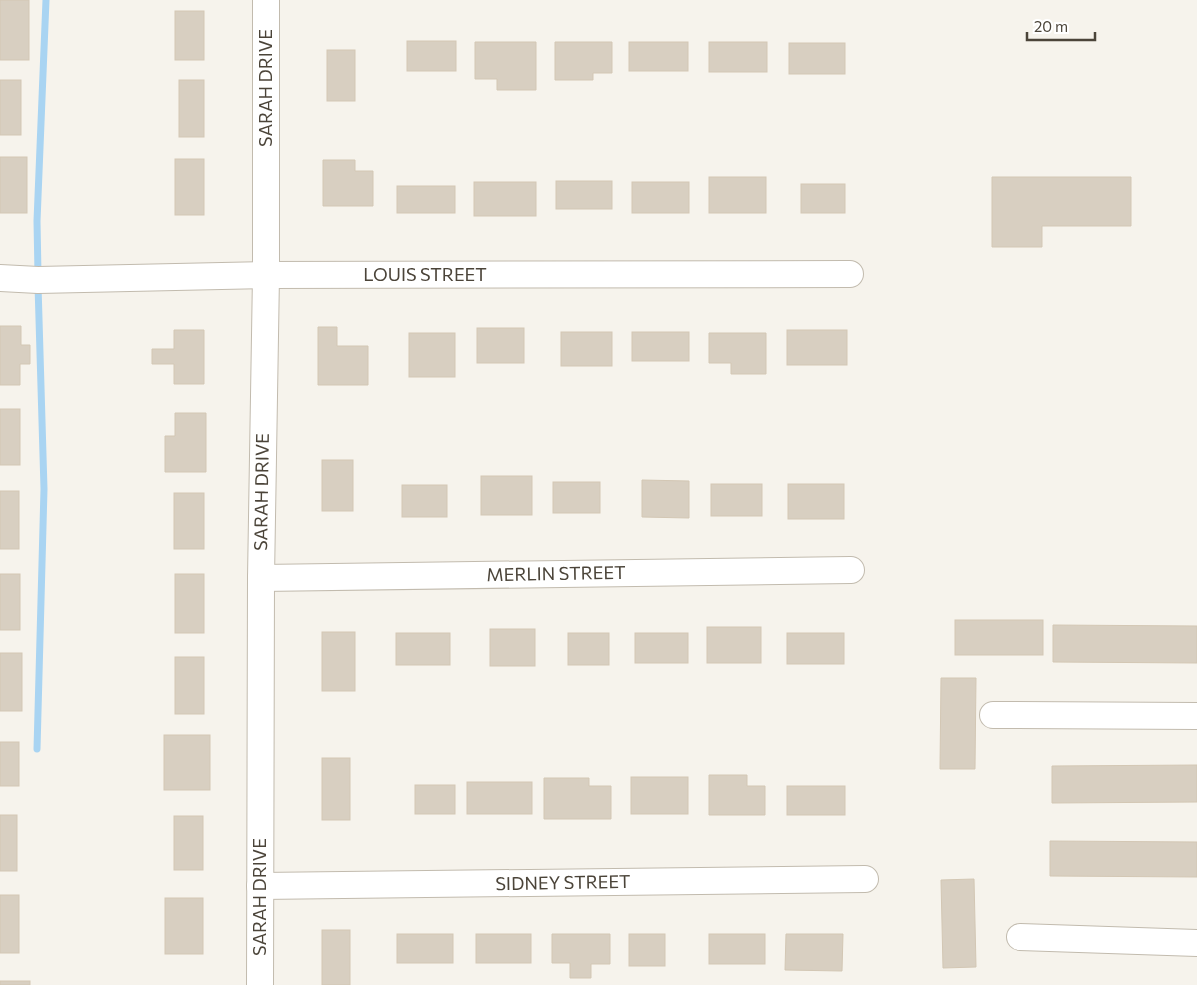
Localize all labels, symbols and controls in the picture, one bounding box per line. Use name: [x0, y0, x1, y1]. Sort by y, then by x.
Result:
scale bar: [1027, 10, 1094, 42]
text: 20 m: [1034, 17, 1068, 35]
street label: SARAH DRIVE: [254, 29, 276, 147]
street label: LOUIS STREET: [363, 263, 487, 285]
street label: SARAH DRIVE: [249, 433, 273, 551]
street label: MERLIN STREET: [486, 561, 626, 585]
street label: SARAH DRIVE: [248, 838, 270, 956]
street label: SIDNEY STREET: [495, 870, 631, 894]

